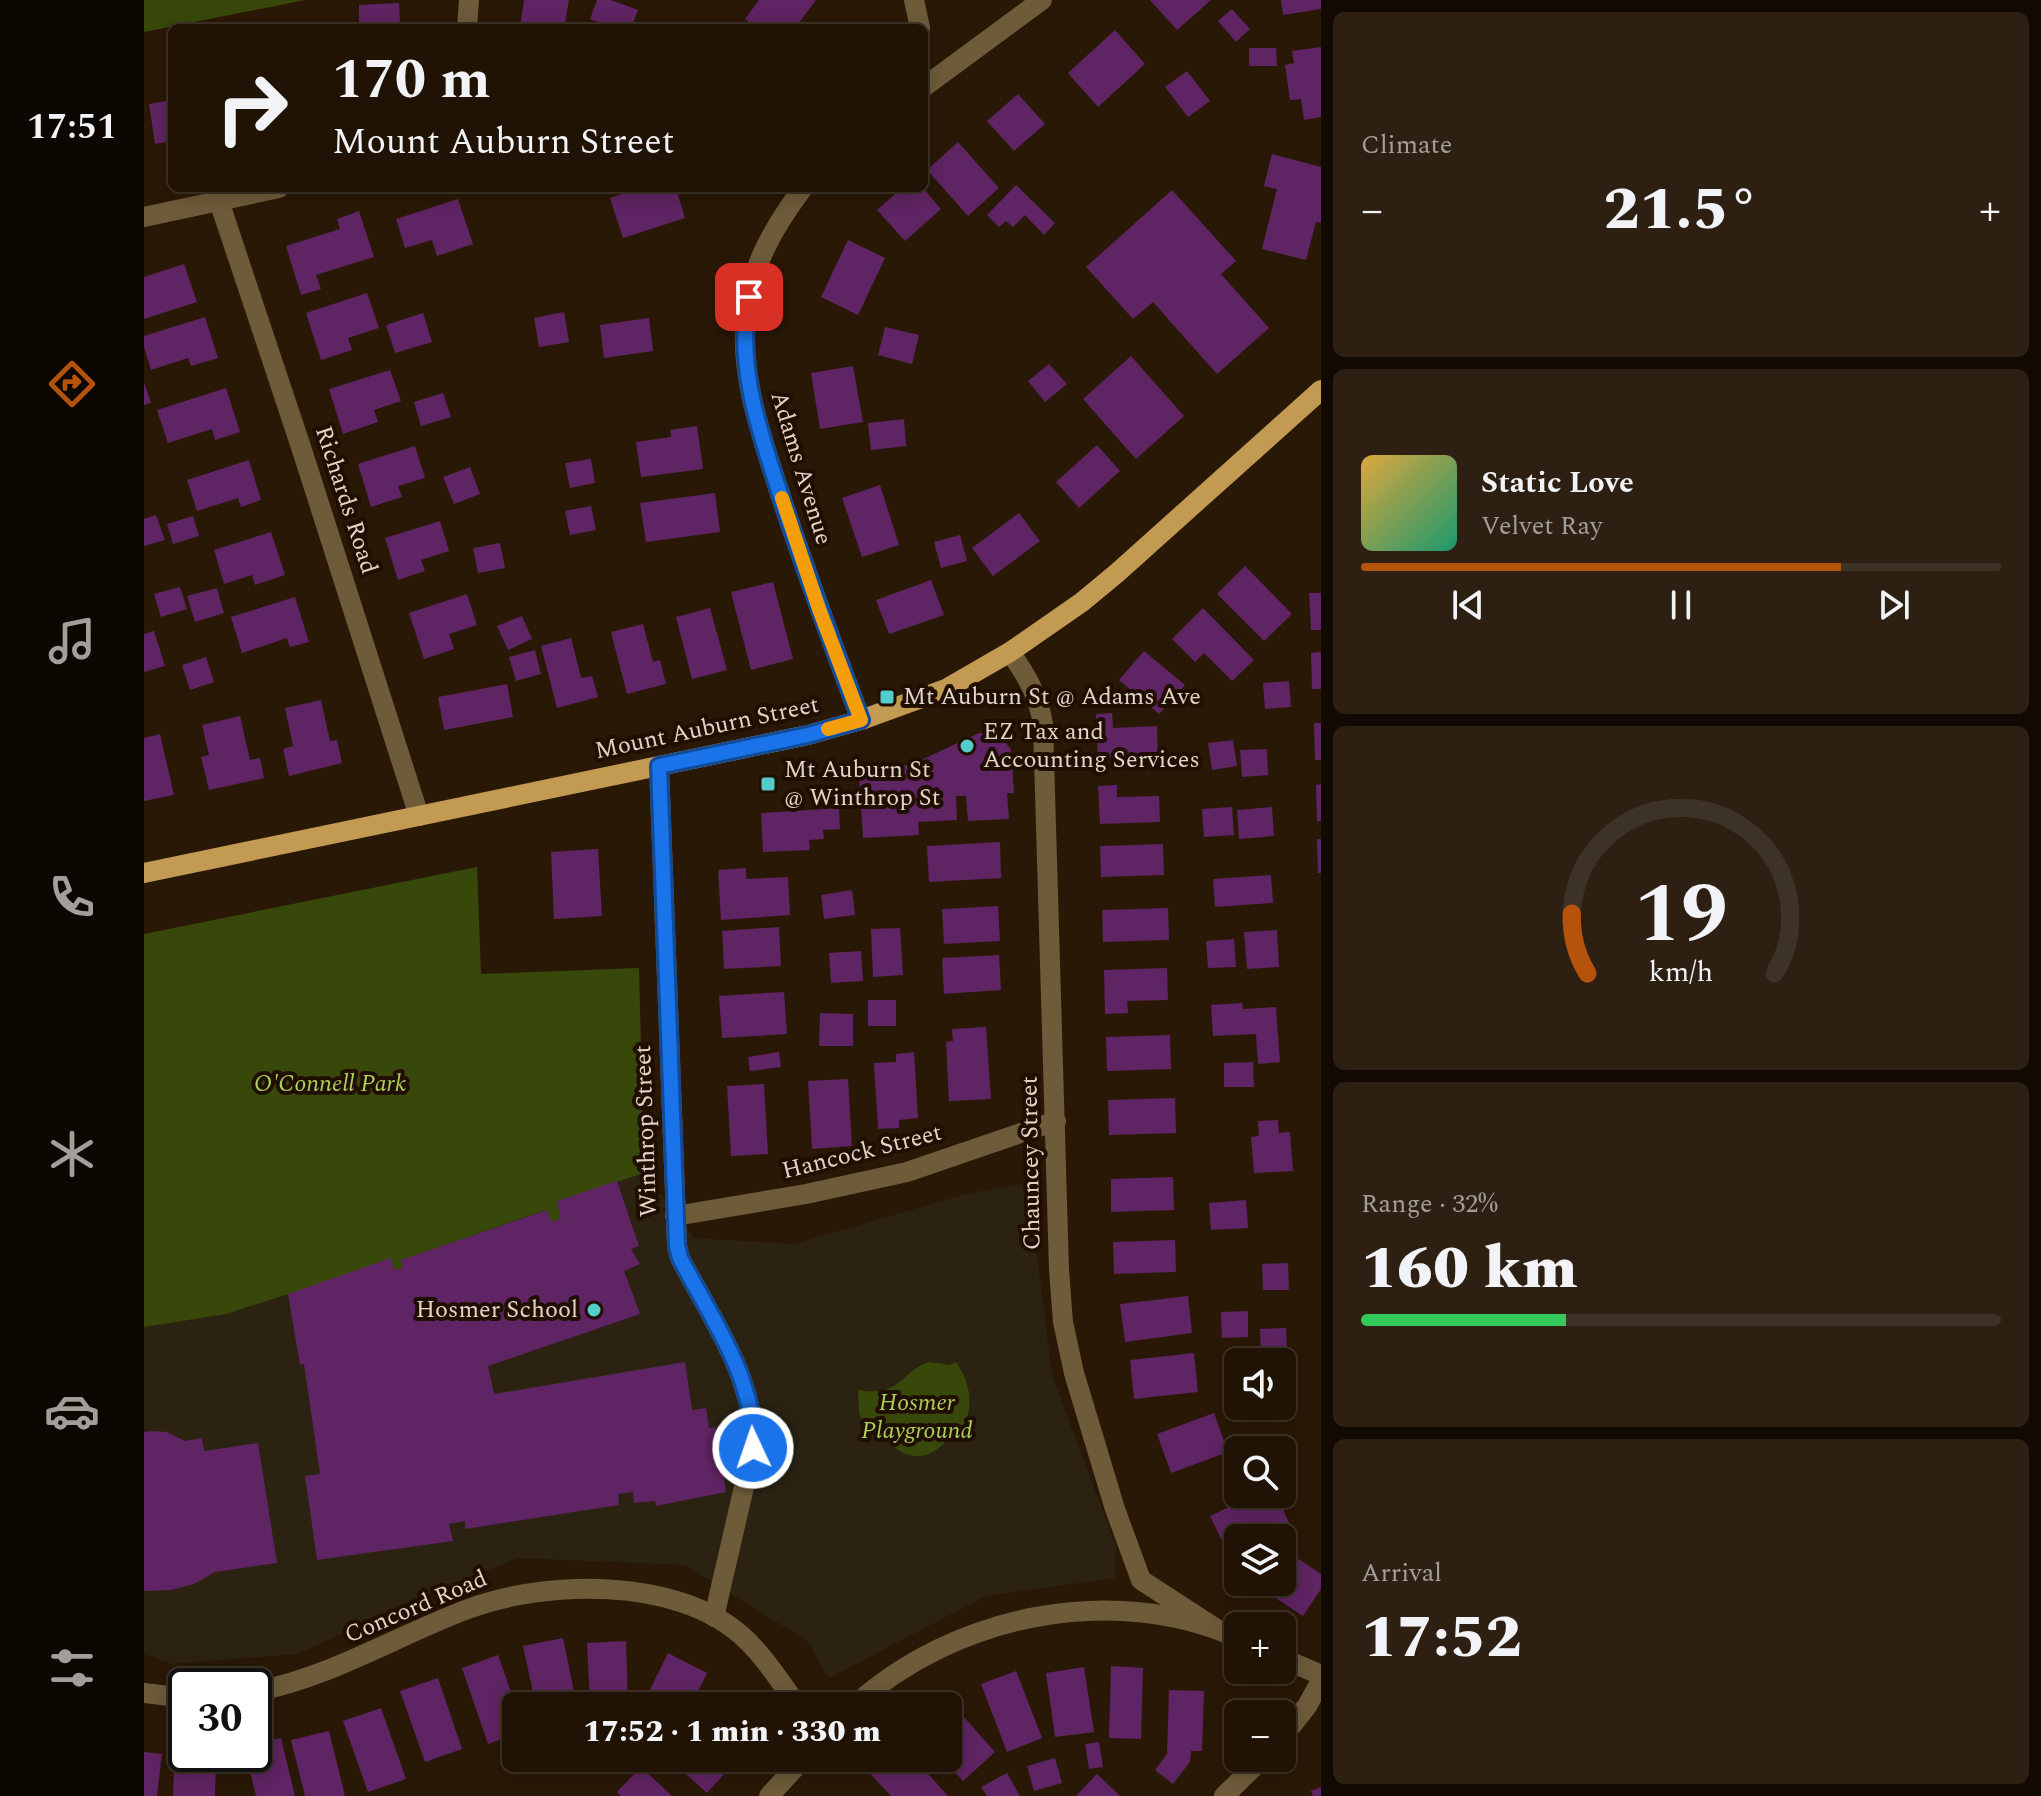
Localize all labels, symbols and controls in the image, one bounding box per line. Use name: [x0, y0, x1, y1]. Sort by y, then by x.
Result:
text: 170 m: [332, 38, 491, 123]
icon: right: [200, 56, 304, 160]
text: 17:51: [27, 100, 117, 155]
text: Mount Auburn Street: [332, 115, 674, 170]
text: Climate: [1361, 125, 1452, 165]
text: 21.5°: [1604, 164, 1758, 256]
text: −: [1361, 177, 1383, 244]
text: +: [1979, 177, 2001, 244]
pin: [715, 263, 783, 331]
icon: arrive: [727, 275, 771, 319]
icon: directions: [44, 356, 100, 412]
street label: Adams Avenue: [761, 387, 841, 549]
street label: Richards Road: [305, 421, 387, 579]
text: Static Love: [1481, 460, 1634, 506]
text: Velvet Ray: [1481, 506, 1602, 546]
icon: previous: [1446, 583, 1490, 627]
icon: pause: [1659, 583, 1703, 627]
icon: next: [1872, 583, 1916, 627]
icon: music: [44, 613, 100, 669]
place label: Mt Auburn St @ Adams Ave: [903, 679, 1201, 715]
street label: Mount Auburn Street: [592, 687, 822, 769]
marker: Mt Auburn St @ Adams Ave: [878, 688, 896, 706]
place label: EZ Tax and Accounting Services: [983, 714, 1200, 778]
marker: EZ Tax and Accounting Services: [958, 737, 976, 755]
place label: Mt Auburn St @ Winthrop St: [784, 752, 940, 816]
marker: Mt Auburn St @ Winthrop St: [759, 775, 777, 793]
text: 19: [1634, 852, 1728, 979]
icon: phone: [44, 869, 100, 925]
text: km/h: [1649, 951, 1713, 994]
street label: Winthrop Street: [625, 1044, 667, 1218]
park label: O'Connell Park: [254, 1066, 406, 1102]
street label: Chauncey Street: [1011, 1076, 1051, 1250]
street label: Hancock Street: [778, 1115, 946, 1189]
icon: climate: [44, 1126, 100, 1182]
text: Range · 32%: [1361, 1184, 1498, 1224]
text: 160 km: [1361, 1223, 1578, 1315]
place label: Hosmer School: [416, 1292, 578, 1328]
marker: Hosmer School: [585, 1301, 603, 1319]
map controls: [1224, 1348, 1296, 1772]
button: sound: [1224, 1348, 1296, 1420]
icon: car: [44, 1383, 100, 1439]
park label: Hosmer Playground: [861, 1385, 973, 1449]
position arrow: [711, 1406, 795, 1490]
button: search: [1224, 1436, 1296, 1508]
button: layers: [1224, 1524, 1296, 1596]
text: Arrival: [1361, 1553, 1442, 1593]
street label: Concord Road: [339, 1561, 493, 1653]
text: 17:52: [1361, 1592, 1522, 1684]
button: +: [1224, 1612, 1296, 1684]
icon: filters: [44, 1640, 100, 1696]
speed limit sign: 30: [168, 1668, 272, 1772]
button: −: [1224, 1700, 1296, 1772]
text: 17:52 · 1 min · 330 m: [583, 1709, 881, 1755]

